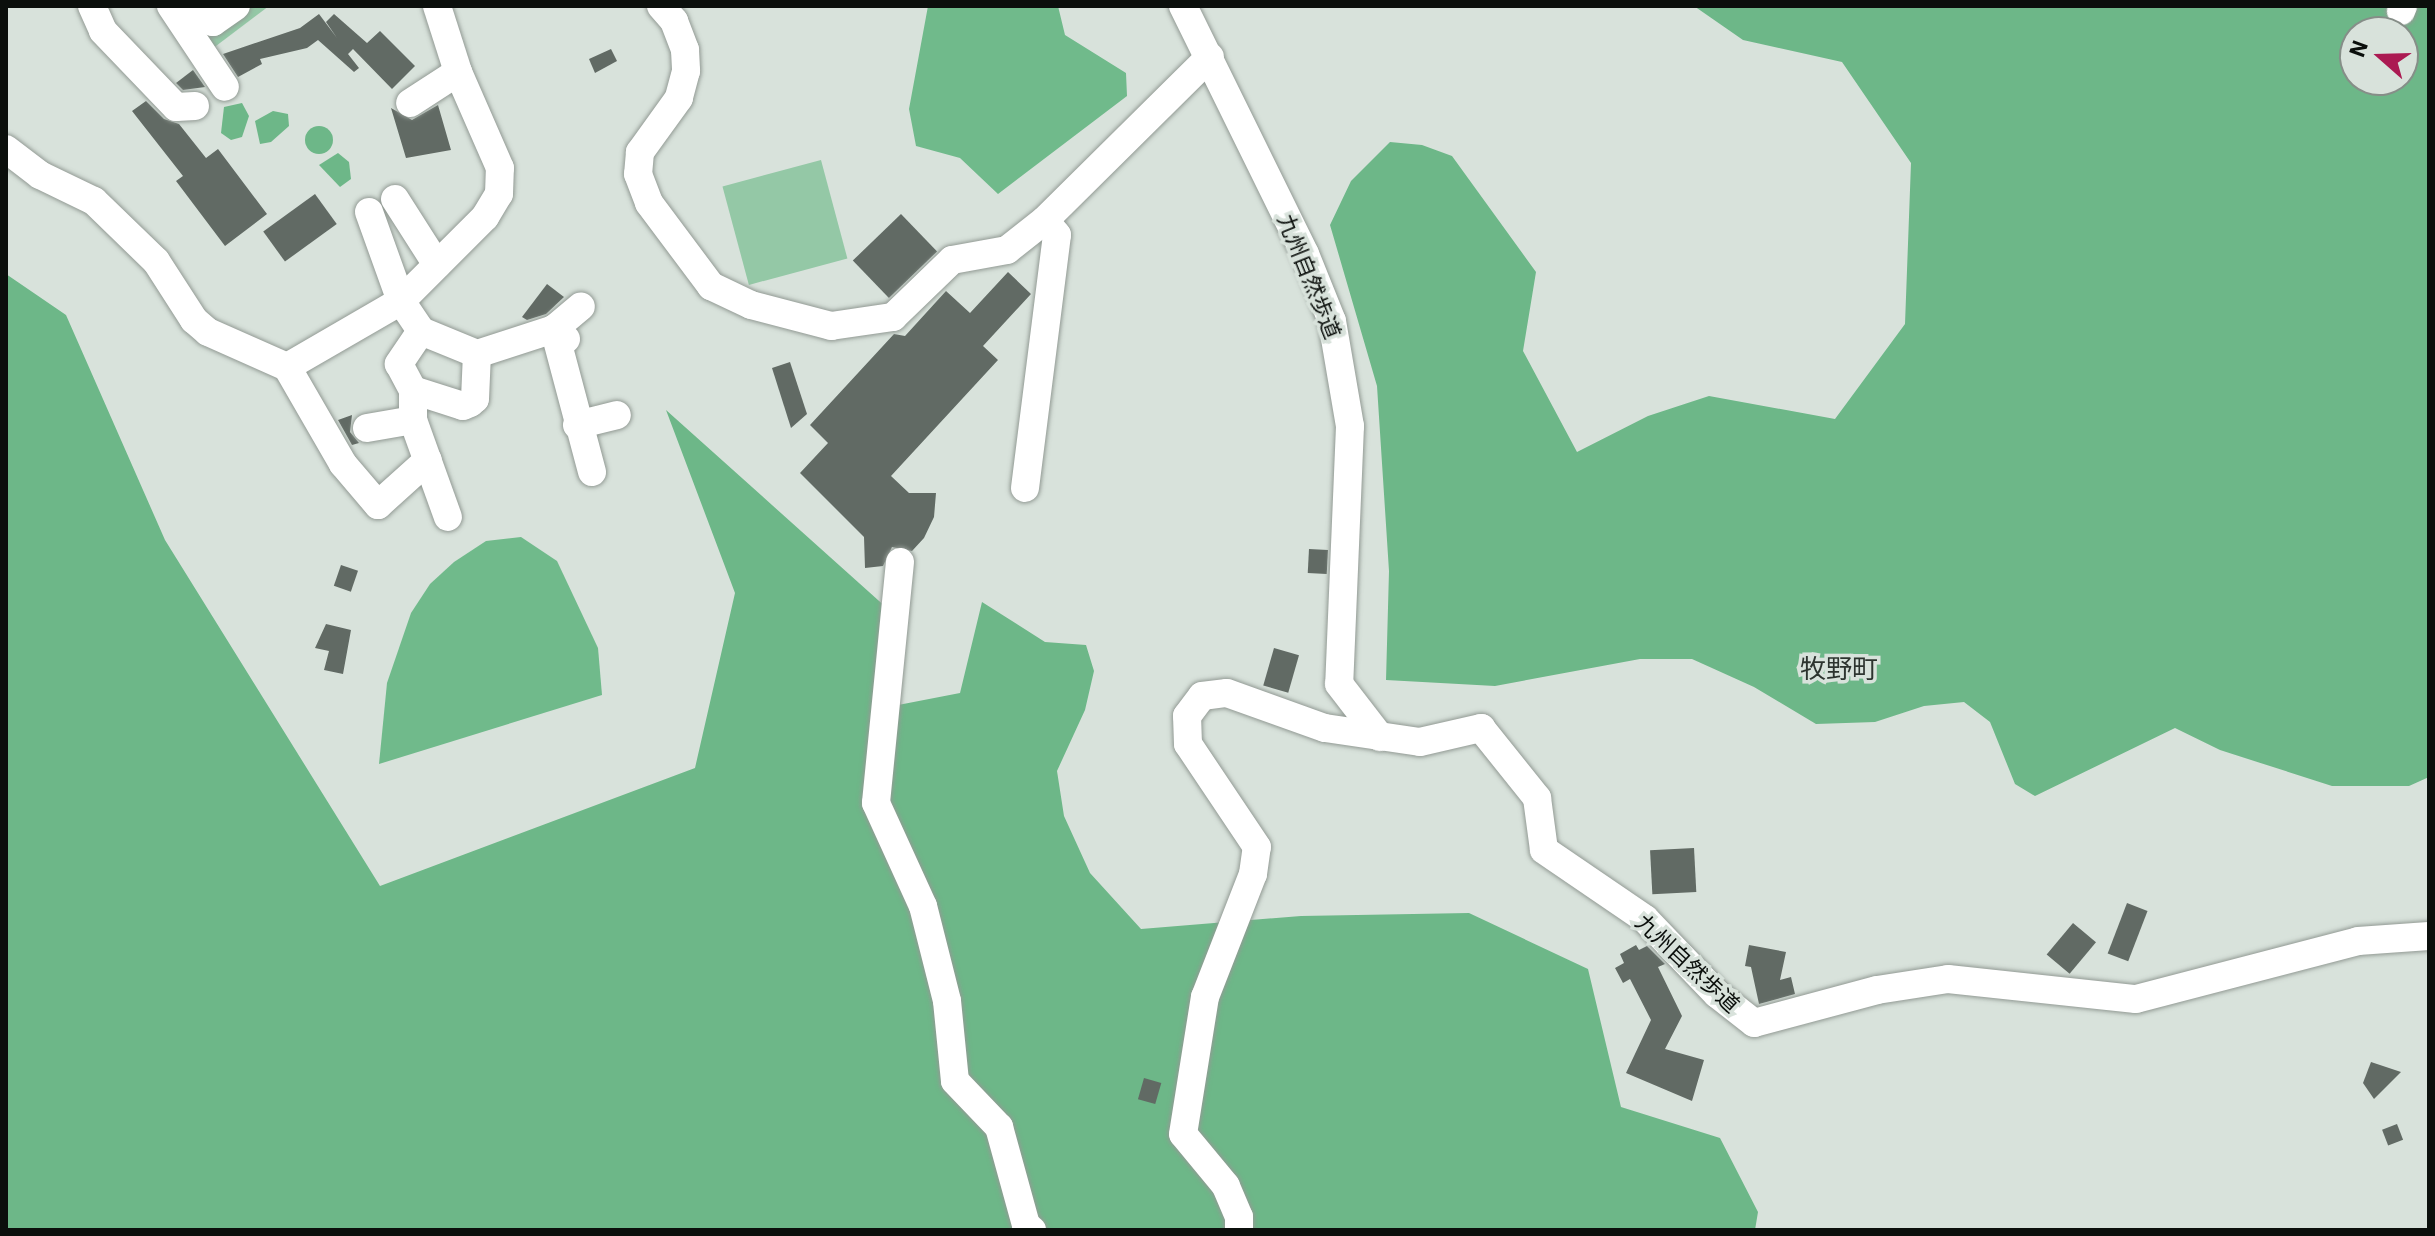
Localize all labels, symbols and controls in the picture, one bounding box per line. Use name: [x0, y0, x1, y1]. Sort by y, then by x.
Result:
north arrow: [2339, 16, 2419, 96]
text: N: [2342, 36, 2374, 61]
street label: 九州自然歩道: [1273, 210, 1347, 342]
district label: 牧野町: [1800, 653, 1878, 685]
street label: 九州自然歩道: [1631, 908, 1745, 1018]

